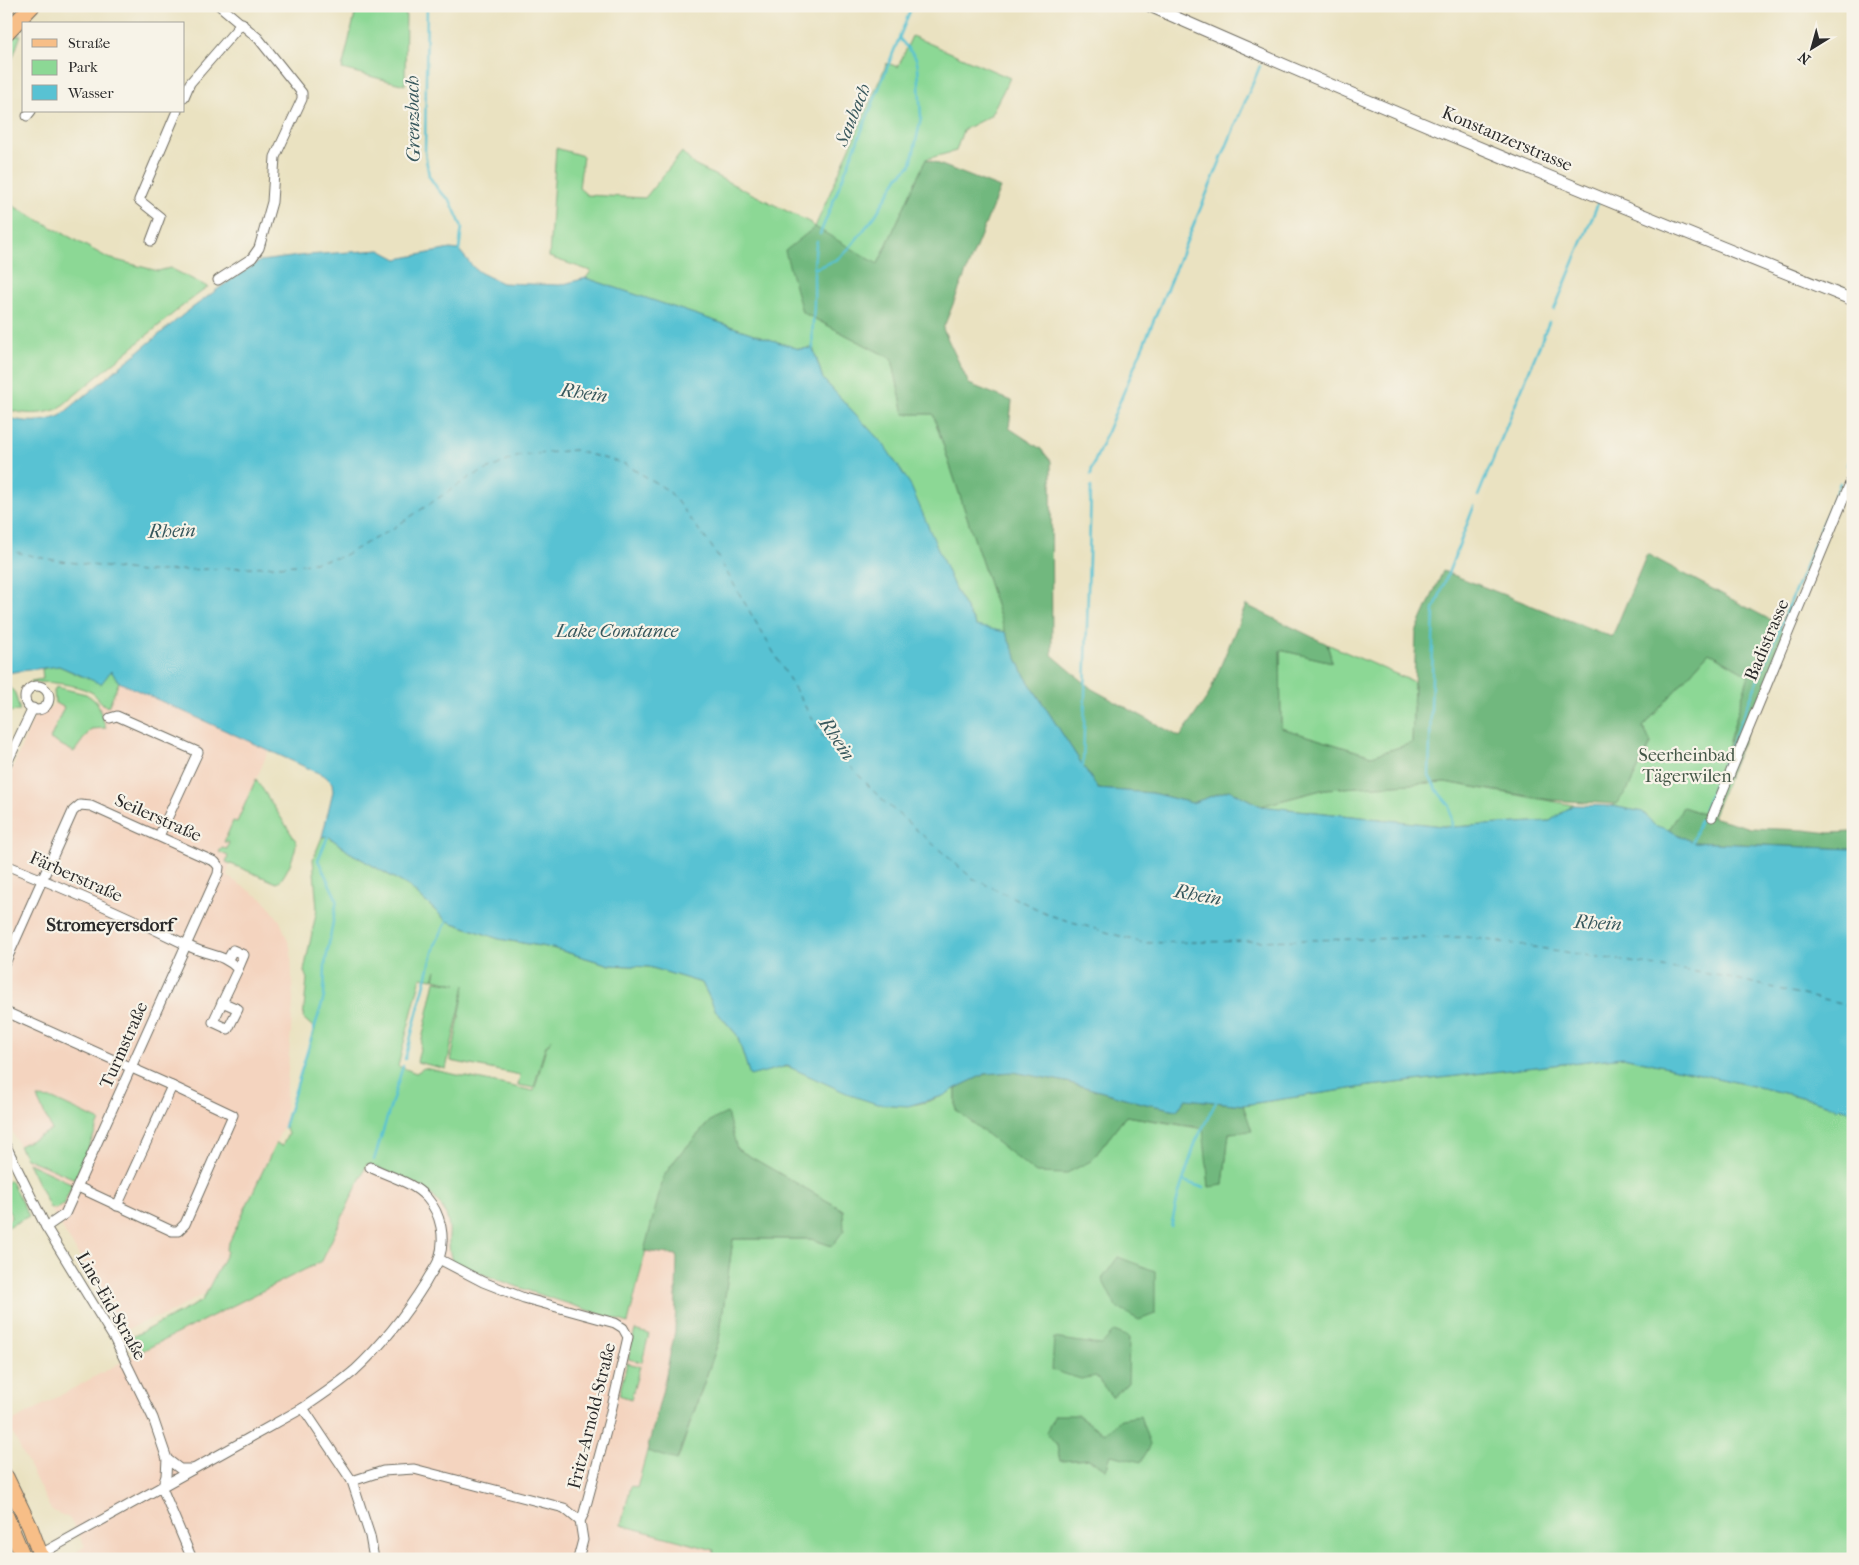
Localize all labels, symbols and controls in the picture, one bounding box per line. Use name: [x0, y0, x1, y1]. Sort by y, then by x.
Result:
legend: [22, 22, 185, 112]
north arrow: [1786, 22, 1836, 72]
text: Straße: [68, 34, 111, 52]
text: N: [1795, 48, 1814, 68]
text: Park: [68, 58, 98, 76]
water label: Grenzbach: [401, 75, 425, 163]
water label: Saubach: [830, 80, 876, 150]
text: Wasser: [67, 84, 114, 102]
street label: Konstanzerstrasse: [1439, 102, 1576, 176]
water label: Rhein: [557, 379, 609, 407]
water label: Rhein: [146, 519, 196, 543]
street label: Badistrasse: [1740, 596, 1794, 684]
water label: Lake Constance: [554, 620, 680, 642]
water label: Rhein: [814, 712, 859, 765]
park label: Seerheinbad Tägerwilen: [1639, 745, 1736, 787]
street label: Seilerstraße: [111, 790, 205, 846]
street label: Färberstraße: [26, 847, 126, 907]
water label: Rhein: [1171, 880, 1223, 910]
water label: Rhein: [1572, 911, 1622, 935]
district label: Stromeyersdorf: [46, 914, 178, 936]
street label: Turmstraße: [96, 998, 152, 1091]
street label: Line-Eid-Straße: [72, 1248, 150, 1364]
street label: Fritz-Arnold-Straße: [564, 1341, 620, 1491]

